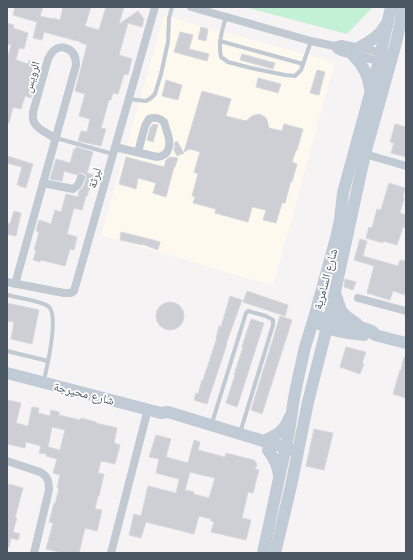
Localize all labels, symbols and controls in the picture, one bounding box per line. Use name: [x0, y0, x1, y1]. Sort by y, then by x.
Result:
street label: الرويس: [19, 59, 43, 95]
street label: لبرثة: [84, 166, 104, 190]
street label: شارع السامرية: [310, 247, 341, 311]
street label: شارع محيرجة: [52, 378, 116, 409]

